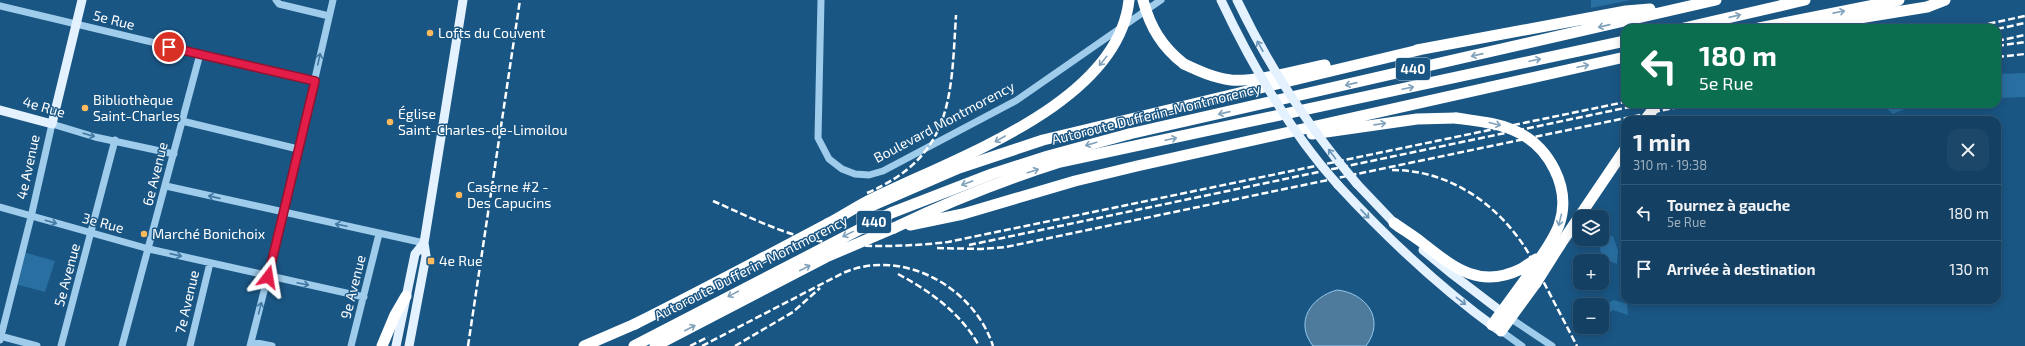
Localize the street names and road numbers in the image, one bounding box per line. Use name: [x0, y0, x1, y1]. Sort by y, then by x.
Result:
street label: 5e Rue: [92, 6, 137, 33]
road number: 440: [1396, 58, 1430, 80]
street label: Boulevard Montmorency: [870, 77, 1018, 166]
street label: Autoroute Dufferin-Montmorency: [1050, 79, 1263, 148]
street label: 4e Rue: [21, 92, 67, 121]
street label: 4e Avenue: [12, 133, 43, 201]
street label: 6e Avenue: [138, 140, 171, 208]
street label: 3e Rue: [80, 209, 126, 236]
street label: Autoroute Dufferin-Montmorency: [651, 211, 851, 324]
road number: 440: [857, 211, 891, 233]
street label: 5e Avenue: [50, 241, 83, 308]
street label: 9e Avenue: [336, 253, 369, 321]
street label: 7e Avenue: [171, 269, 202, 335]

